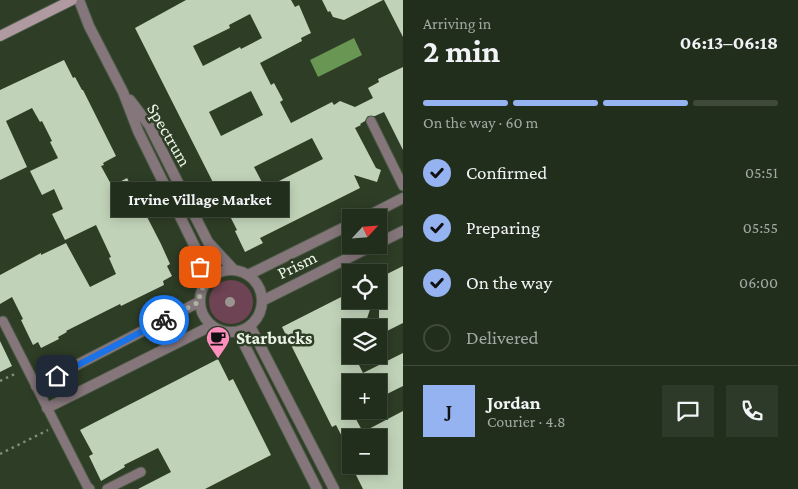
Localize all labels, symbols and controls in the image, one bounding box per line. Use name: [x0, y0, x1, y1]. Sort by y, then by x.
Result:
text: Arriving in: [423, 15, 491, 32]
text: 06:13–06:18: [680, 32, 778, 53]
text: 2 min: [423, 33, 500, 69]
street label: Spectrum: [143, 100, 195, 171]
text: On the way · 60 m: [423, 114, 538, 131]
icon: check: [423, 159, 451, 187]
text: Confirmed: [466, 162, 547, 183]
text: 05:51: [745, 164, 778, 181]
callout: Irvine Village Market: [111, 182, 289, 217]
text: Irvine Village Market: [128, 191, 272, 208]
north arrow: [342, 209, 388, 254]
map controls: [342, 209, 387, 474]
icon: check: [423, 214, 451, 242]
text: Preparing: [466, 217, 540, 238]
text: 05:55: [743, 219, 778, 236]
pin: [179, 246, 221, 288]
street label: Prism: [274, 247, 321, 283]
icon: bag: [186, 253, 214, 281]
button: locate: [342, 264, 387, 309]
icon: check: [423, 269, 451, 297]
text: On the way: [466, 272, 552, 293]
text: 06:00: [739, 274, 778, 291]
courier: [139, 295, 189, 345]
icon: bike: [150, 306, 178, 334]
button: layers: [342, 319, 387, 364]
cafe icon: Starbucks: [205, 325, 231, 359]
text: Delivered: [466, 327, 539, 348]
place label: Starbucks: [236, 328, 312, 348]
pin: [36, 355, 78, 397]
icon: home: [43, 362, 71, 390]
button: +: [342, 374, 387, 419]
button: chat: [662, 385, 714, 437]
button: phone: [726, 385, 778, 437]
text: Jordan: [487, 392, 541, 413]
text: J: [446, 400, 452, 421]
text: Courier · 4.8: [487, 413, 566, 430]
button: −: [342, 429, 387, 474]

